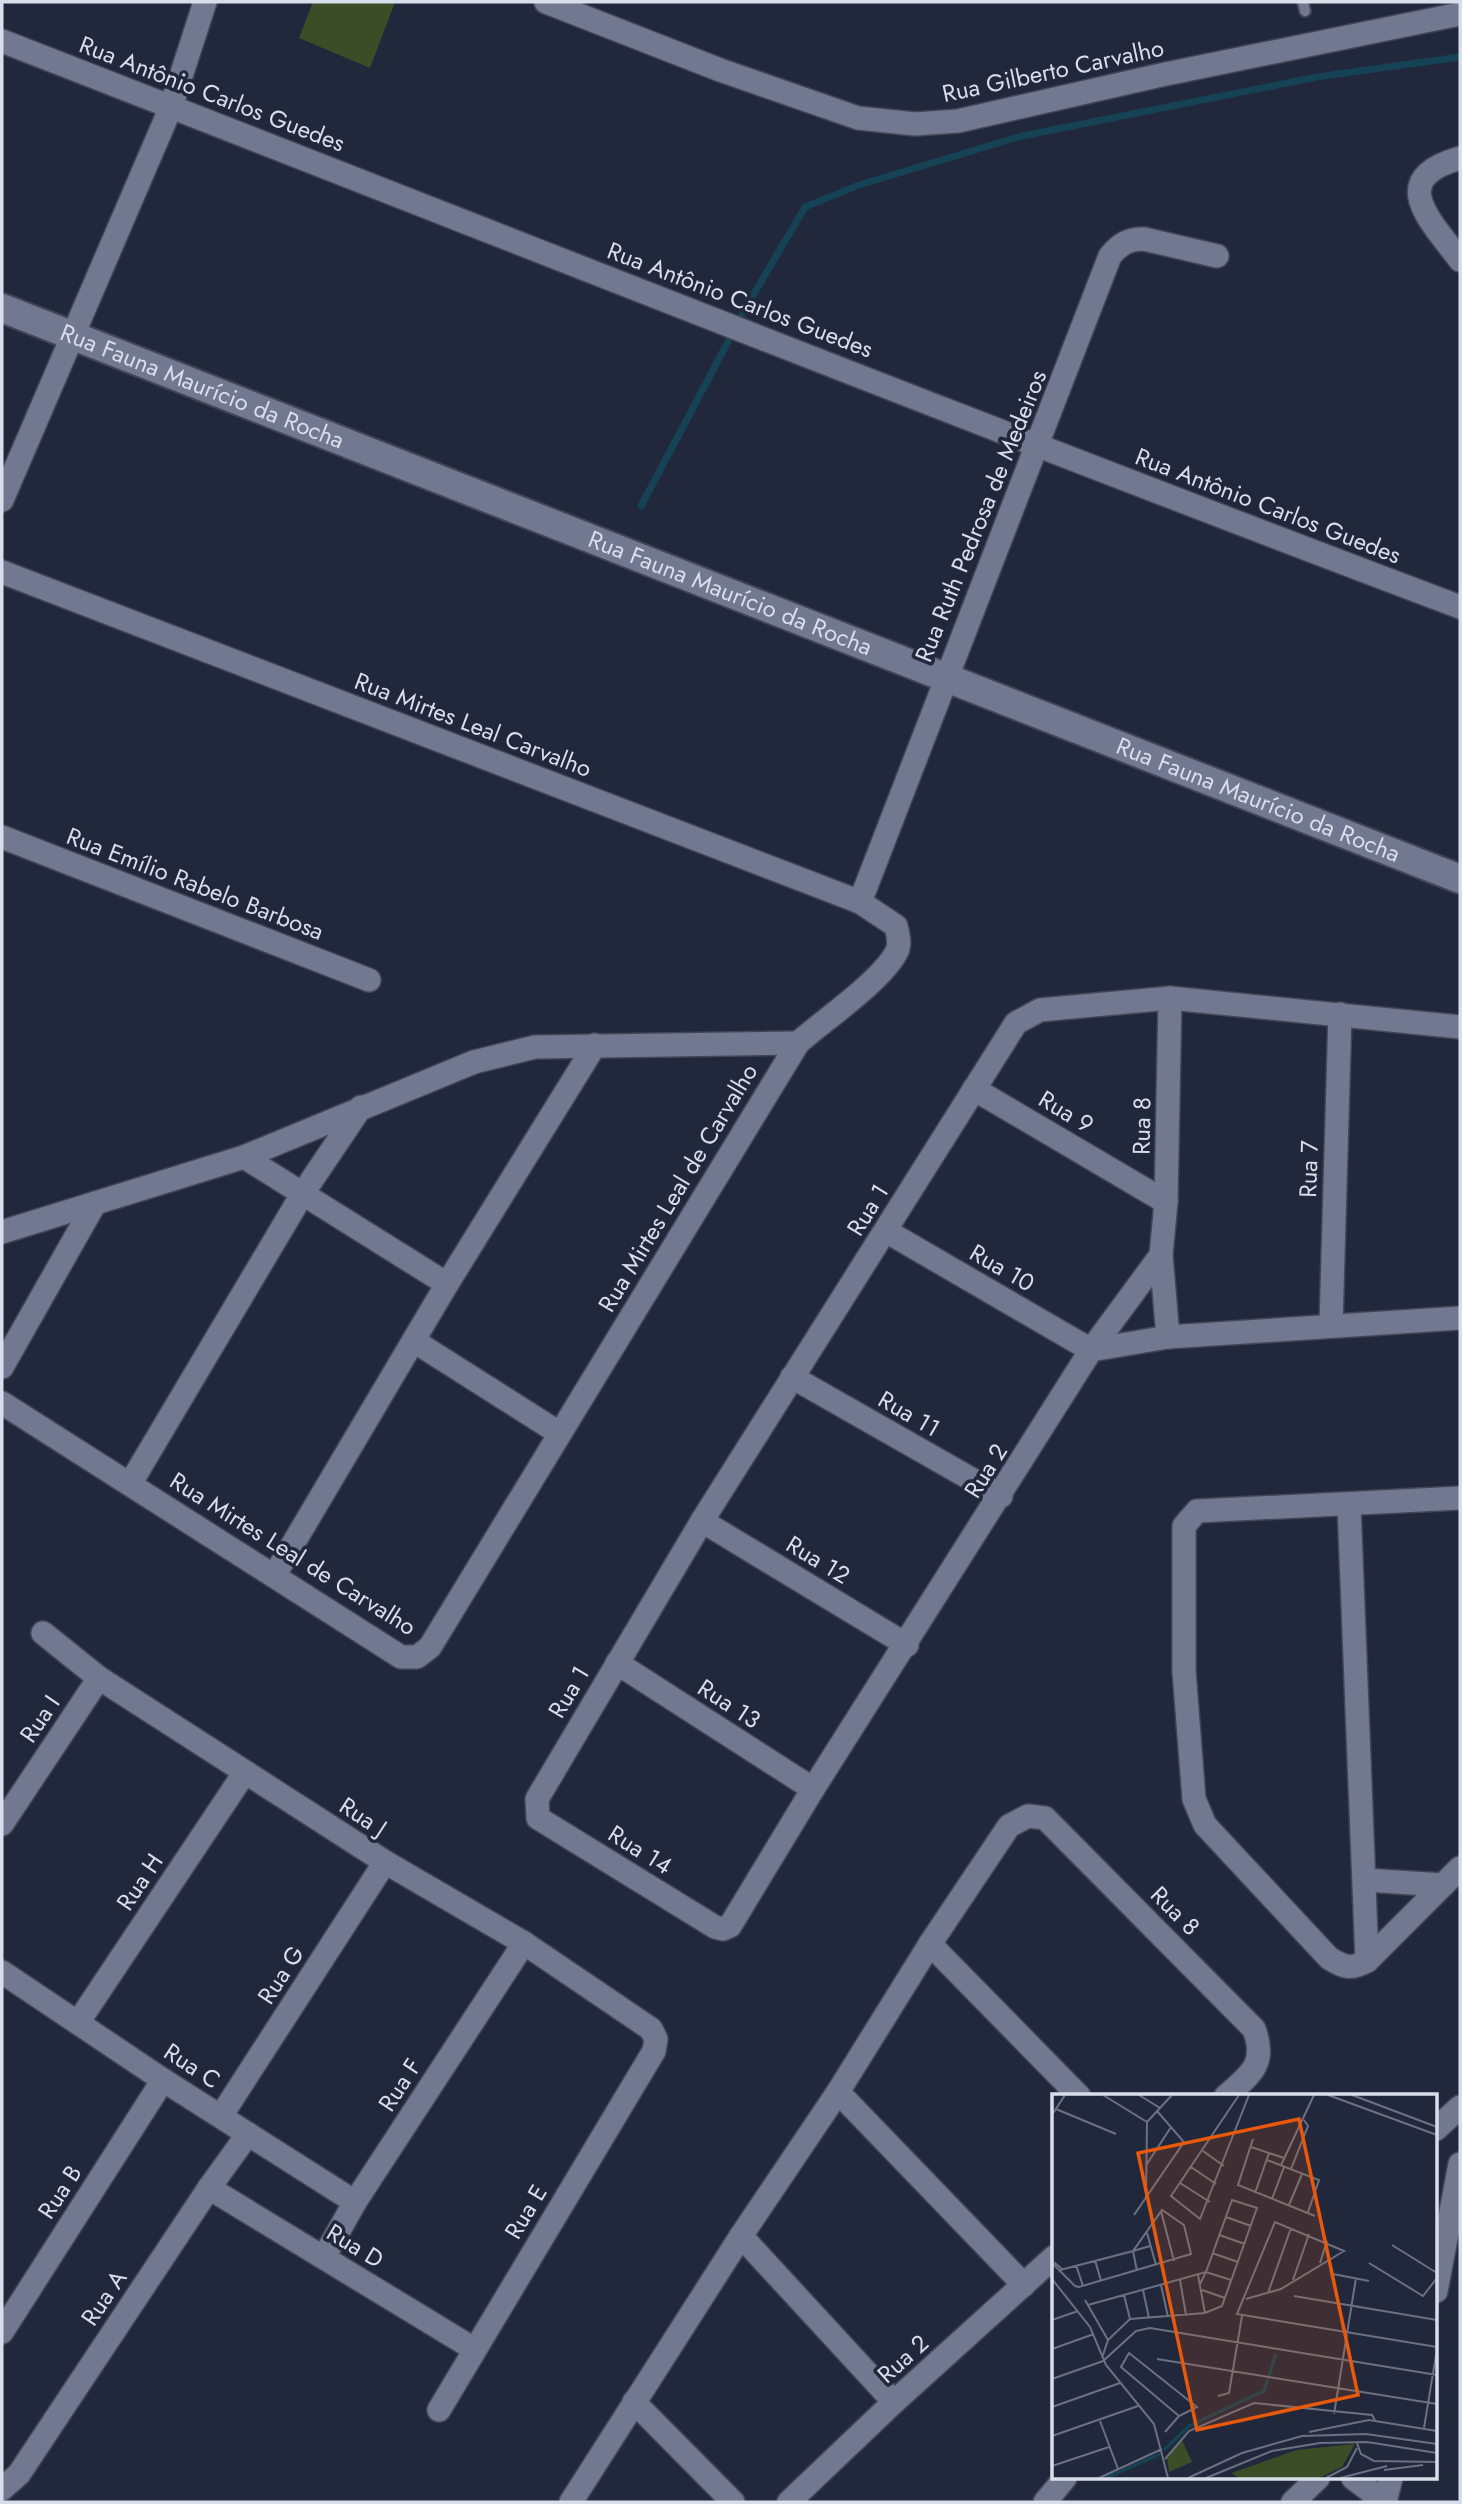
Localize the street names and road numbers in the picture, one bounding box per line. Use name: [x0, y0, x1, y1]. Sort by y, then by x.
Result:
street label: Rua Antônio Carlos Guedes: [74, 27, 350, 160]
street label: Rua Gilberto Carvalho: [939, 30, 1167, 111]
street label: Rua Antônio Carlos Guedes: [602, 233, 878, 366]
street label: Rua Fauna Maurício da Rocha: [55, 315, 350, 457]
street label: Rua Ruth Pedrosa de Medeiros: [906, 365, 1055, 667]
street label: Rua Antônio Carlos Guedes: [1130, 439, 1406, 572]
street label: Rua Fauna Maurício da Rocha: [583, 521, 877, 664]
street label: Rua Mirtes Leal Carvalho: [350, 663, 597, 786]
street label: Rua Fauna Maurício da Rocha: [1111, 728, 1405, 871]
street label: Rua Emílio Rabelo Barbosa: [61, 818, 329, 949]
street label: Rua Mirtes Leal de Carvalho: [589, 1057, 766, 1319]
street label: Rua 9: [1032, 1081, 1100, 1142]
street label: Rua 8: [1123, 1097, 1160, 1155]
street label: Rua 7: [1290, 1139, 1327, 1198]
street label: Rua 1: [838, 1177, 897, 1243]
street label: Rua 10: [963, 1235, 1041, 1300]
street label: Rua 11: [872, 1382, 947, 1445]
street label: Rua 2: [955, 1437, 1016, 1505]
street label: Rua Mirtes Leal de Carvalho: [163, 1463, 423, 1644]
street label: Rua 12: [780, 1527, 857, 1592]
street label: Rua 1: [539, 1659, 598, 1725]
street label: Rua 13: [691, 1670, 768, 1737]
street label: Rua I: [11, 1688, 68, 1750]
street label: Rua J: [333, 1788, 394, 1845]
street label: Rua 14: [601, 1816, 679, 1883]
street label: Rua H: [108, 1846, 171, 1917]
street label: Rua 8: [1143, 1878, 1208, 1943]
street label: Rua G: [249, 1939, 313, 2011]
street label: Rua C: [157, 2034, 227, 2097]
street label: Rua F: [369, 2051, 430, 2118]
street label: Rua B: [29, 2158, 90, 2226]
street label: Rua E: [496, 2178, 556, 2246]
street label: Rua D: [320, 2215, 390, 2276]
street label: Rua A: [72, 2263, 135, 2333]
street label: Rua 2: [869, 2326, 936, 2391]

